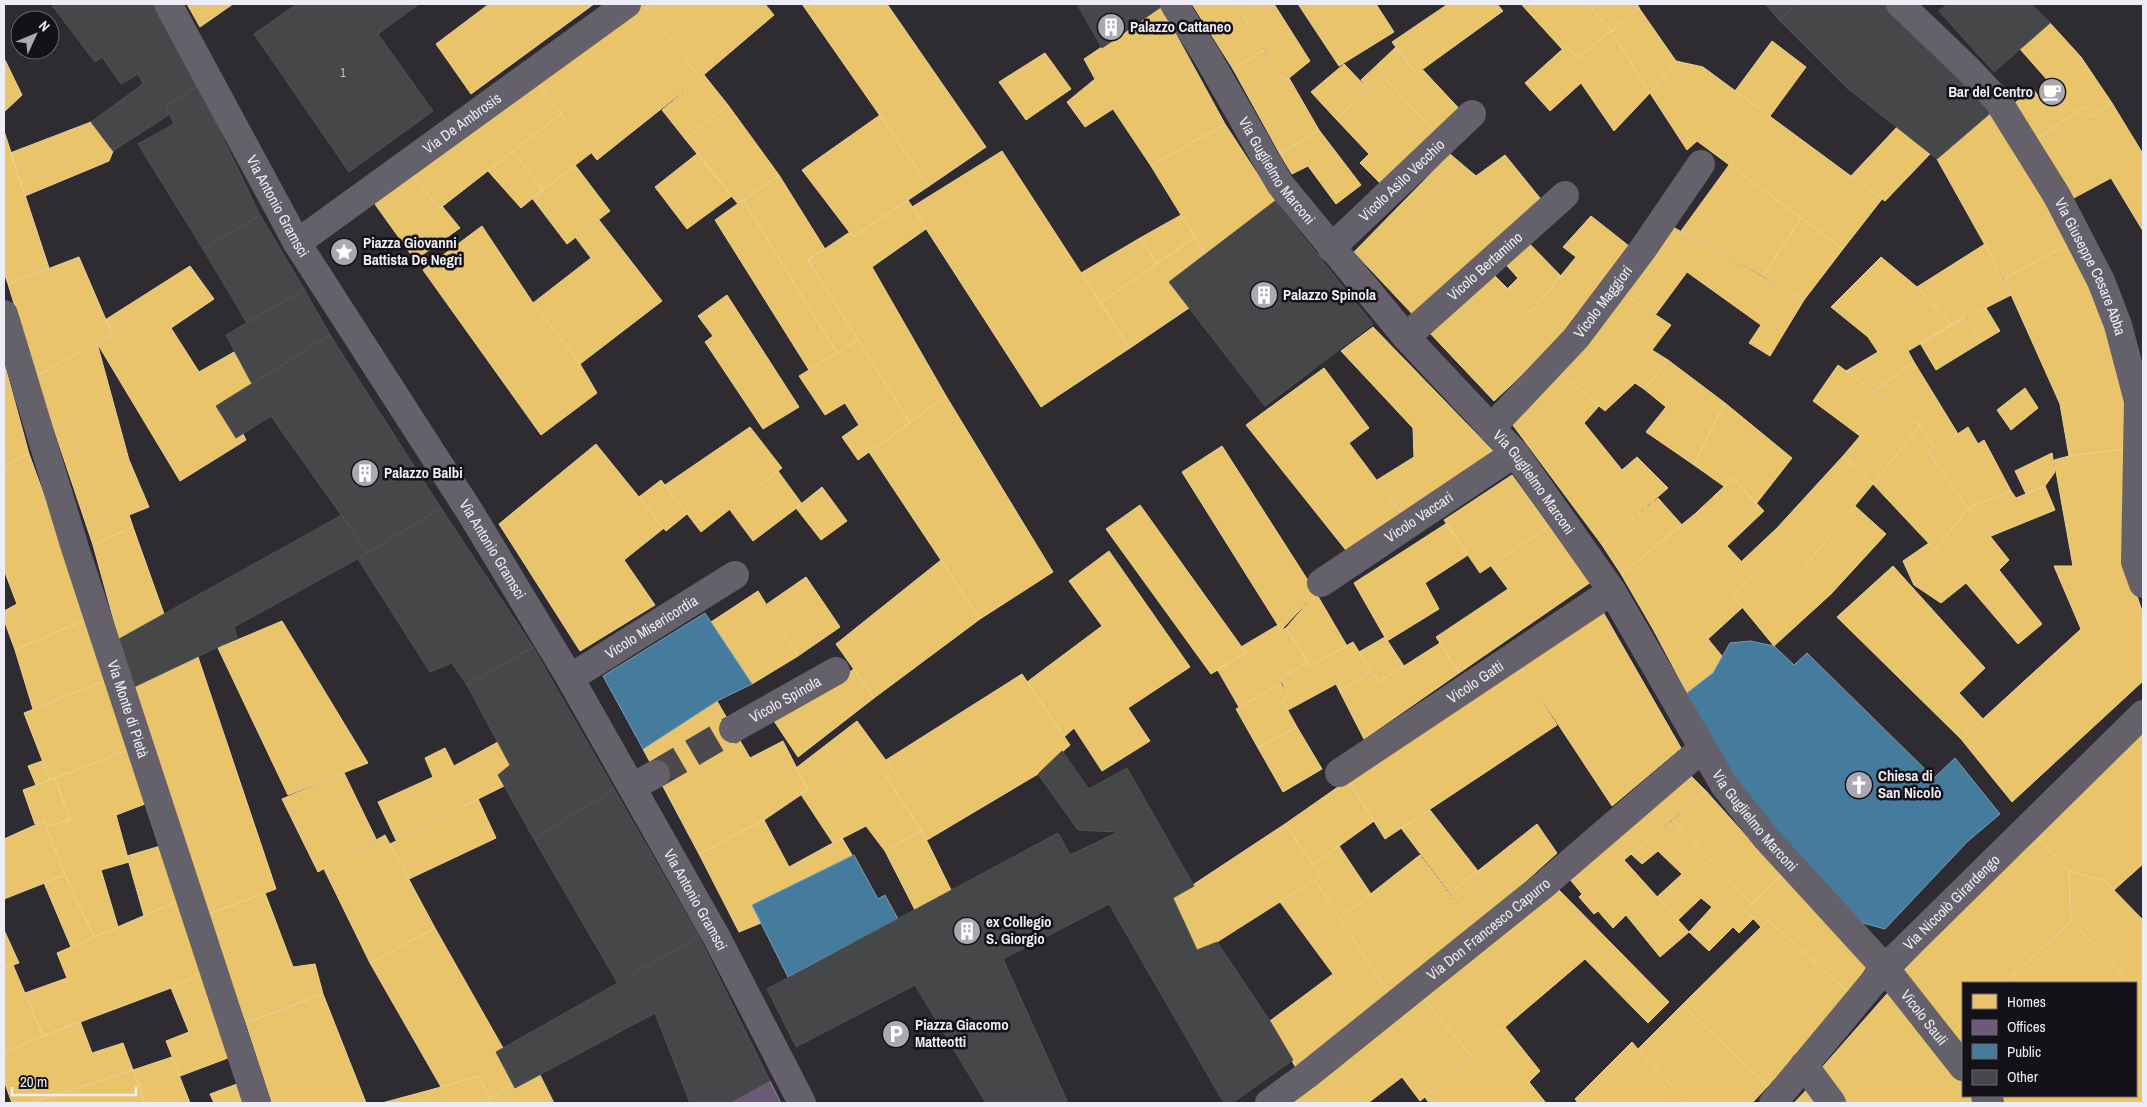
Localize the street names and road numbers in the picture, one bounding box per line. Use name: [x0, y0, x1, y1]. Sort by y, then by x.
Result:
street label: Via De Ambrosis: [418, 87, 505, 158]
street label: Via Guglielmo Marconi: [1234, 113, 1320, 229]
street label: Vicolo Asilo Vecchio: [1354, 134, 1449, 226]
street label: Via Antonio Gramsci: [242, 151, 314, 261]
street label: Via Giuseppe Cesare Abba: [2050, 194, 2131, 338]
street label: Vicolo Bertamino: [1443, 227, 1527, 305]
street label: Vicolo Maggiori: [1569, 261, 1637, 342]
street label: Via Guglielmo Marconi: [1488, 425, 1580, 539]
street label: Vicolo Vaccari: [1380, 486, 1457, 547]
street label: Via Antonio Gramsci: [454, 495, 531, 603]
street label: Vicolo Misericordia: [601, 590, 702, 664]
street label: Vicolo Gatti: [1443, 655, 1508, 708]
street label: Via Monte di Pietà: [102, 657, 154, 761]
street label: Vicolo Spinola: [745, 670, 825, 728]
street label: Via Guglielmo Marconi: [1707, 766, 1803, 876]
street label: Via Antonio Gramsci: [659, 845, 733, 954]
street label: Via Niccolò Girardengo: [1898, 849, 2005, 955]
street label: Via Don Francesco Capurro: [1422, 873, 1555, 985]
street label: Vicolo Sauli: [1896, 985, 1953, 1049]

